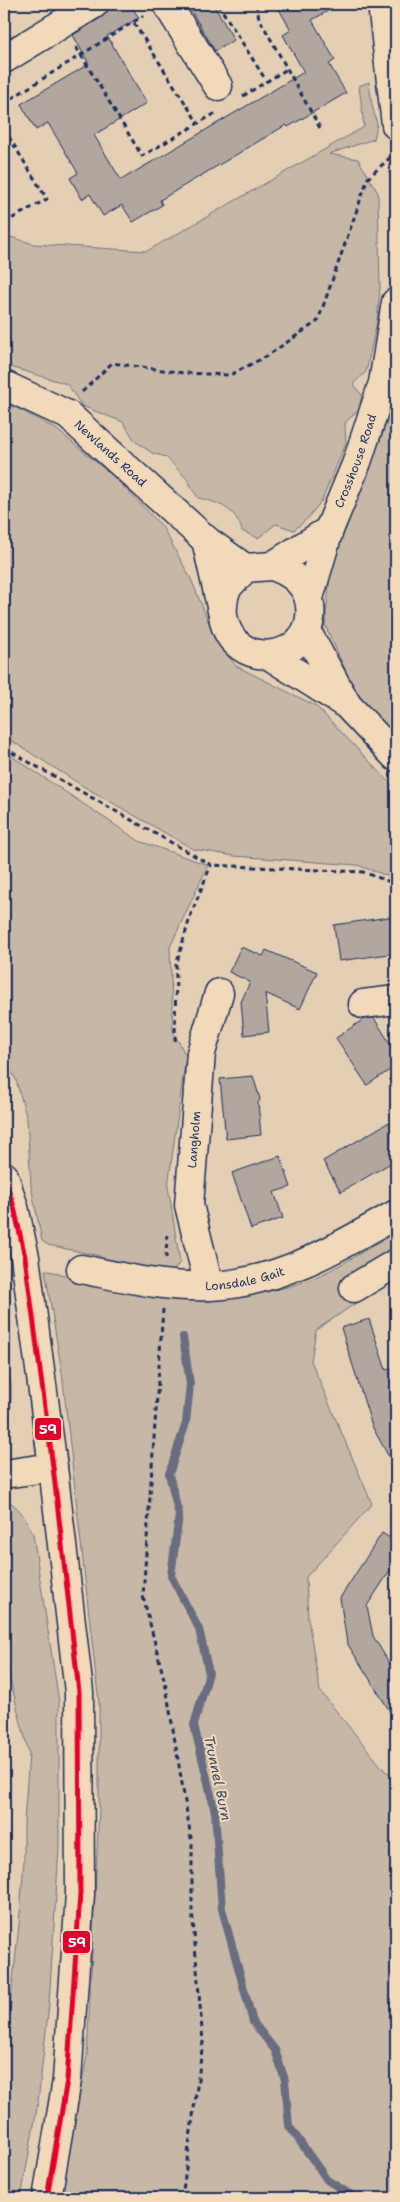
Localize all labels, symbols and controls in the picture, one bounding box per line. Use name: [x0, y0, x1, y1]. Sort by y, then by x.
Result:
street label: Crosshouse Road: [331, 412, 380, 510]
street label: Newlands Road: [71, 417, 150, 491]
street label: Langholm: [184, 1111, 204, 1169]
street label: Lonsdale Gait: [205, 1263, 287, 1294]
line badge: 59: [34, 1417, 62, 1441]
text: 59: [39, 1420, 57, 1438]
water label: Trunnel Burn: [200, 1734, 236, 1822]
line badge: 59: [62, 1930, 91, 1954]
text: 59: [68, 1933, 86, 1951]

